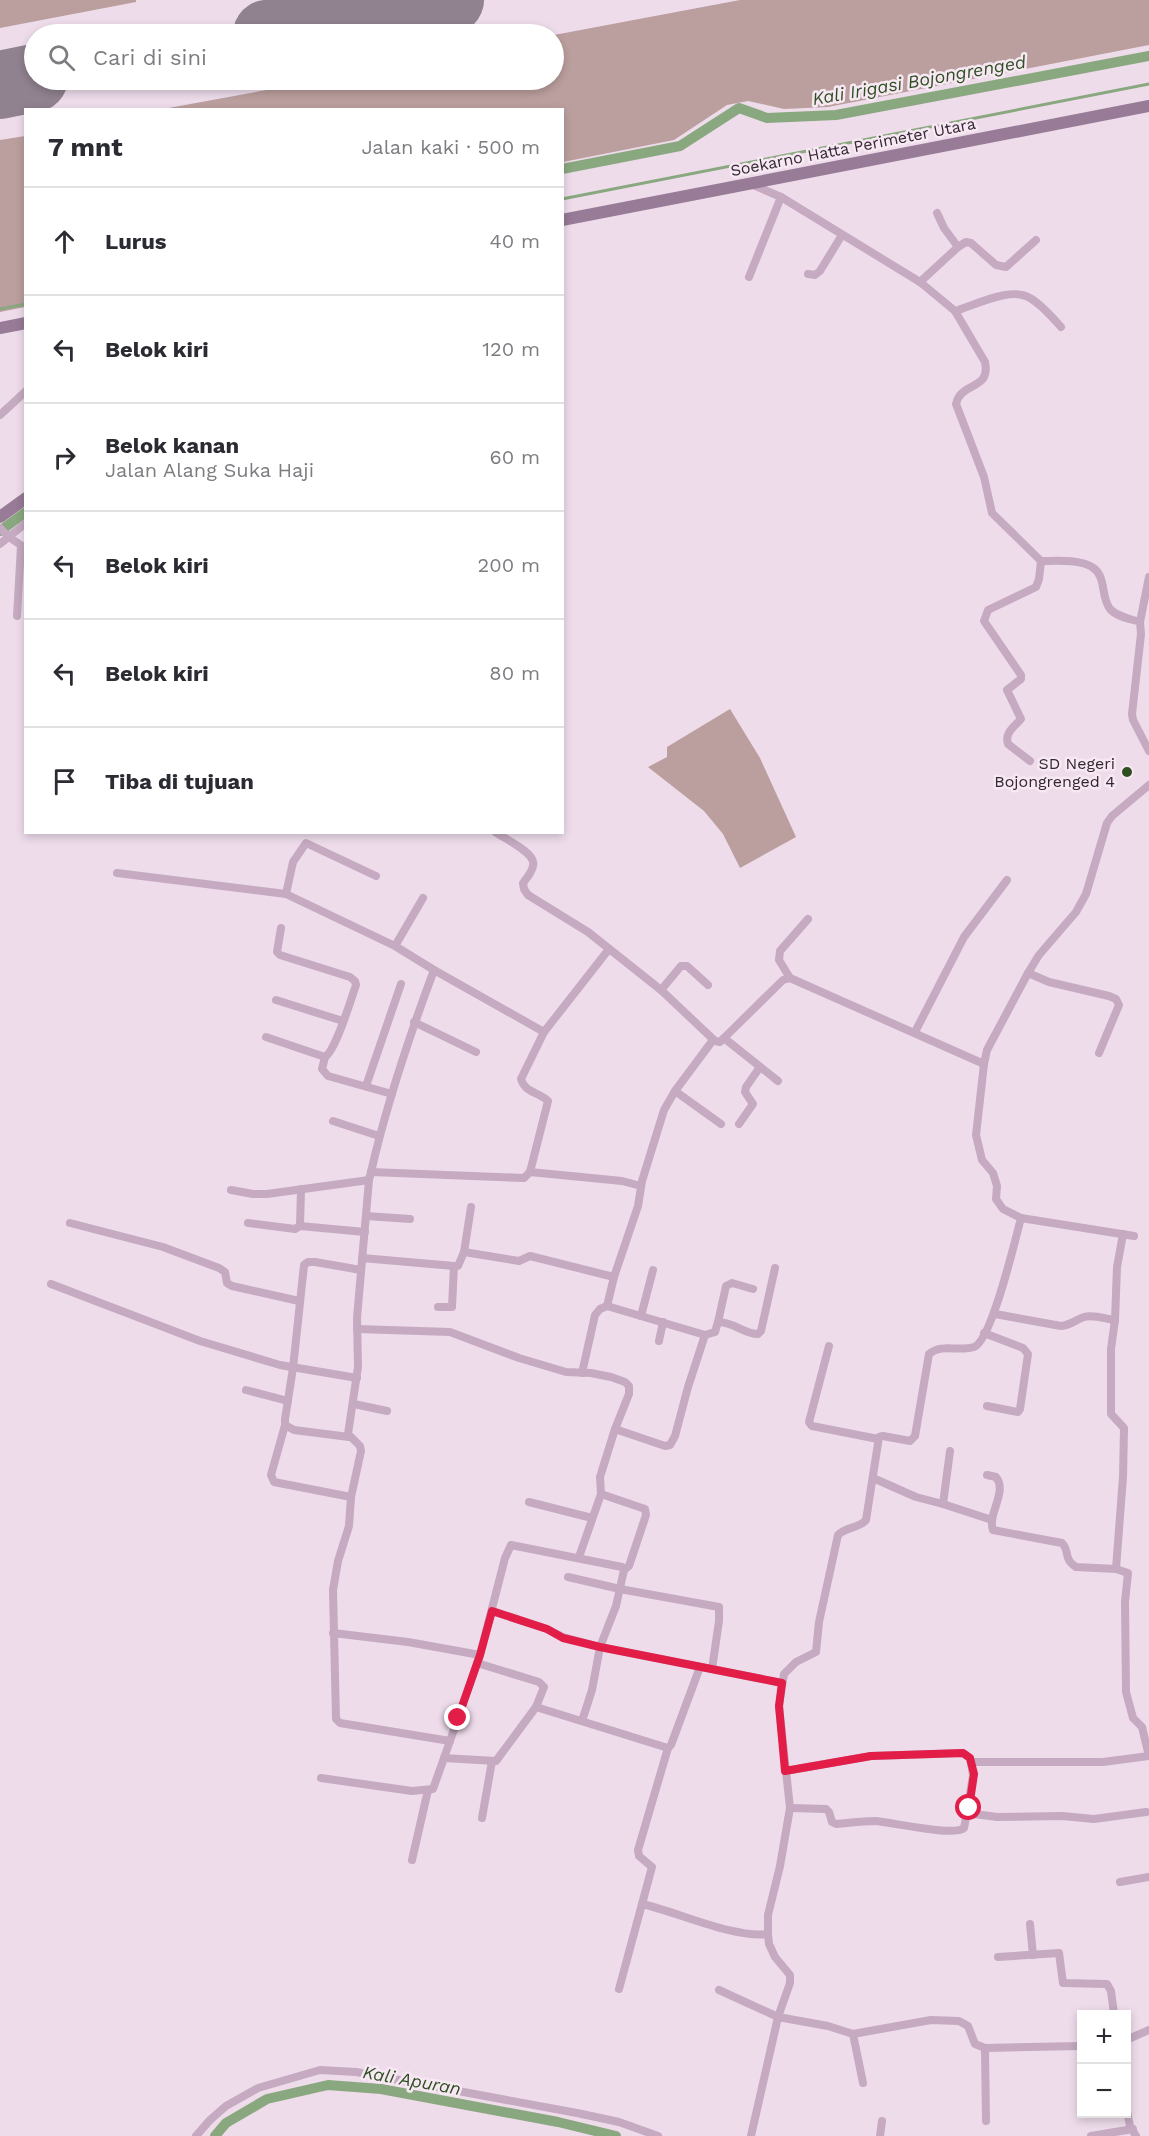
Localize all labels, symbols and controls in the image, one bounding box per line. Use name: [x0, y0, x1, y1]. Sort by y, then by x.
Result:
search box: [24, 24, 564, 90]
icon: search: [45, 41, 78, 74]
text: Cari di sini: [93, 45, 207, 70]
water label: Kali Irigasi Bojongrenged: [811, 51, 1028, 109]
street label: Soekarno Hatta Perimeter Utara: [729, 114, 977, 180]
text: 7 mnt: [48, 132, 123, 162]
text: Jalan kaki · 500 m: [361, 135, 540, 159]
icon: ahead: [48, 225, 81, 258]
text: Lurus: [105, 229, 167, 254]
text: 40 m: [489, 229, 540, 253]
icon: left: [48, 333, 81, 366]
text: Belok kiri: [105, 337, 209, 362]
text: 120 m: [482, 337, 540, 361]
text: Belok kanan: [105, 433, 239, 458]
icon: right: [48, 441, 81, 474]
text: 60 m: [490, 445, 540, 469]
text: Jalan Alang Suka Haji: [105, 458, 314, 482]
icon: left: [48, 549, 81, 582]
text: Belok kiri: [105, 553, 209, 578]
text: 200 m: [478, 553, 540, 577]
icon: left: [48, 657, 81, 690]
text: Belok kiri: [105, 661, 209, 686]
text: 80 m: [489, 661, 540, 685]
place label: SD Negeri Bojongrenged 4: [994, 754, 1115, 791]
icon: arrive: [48, 765, 81, 798]
marker: SD Negeri Bojongrenged 4: [1120, 765, 1134, 779]
text: Tiba di tujuan: [105, 769, 254, 794]
route end: [444, 1704, 470, 1730]
route start: [955, 1794, 981, 1820]
map controls: [1077, 2010, 1131, 2118]
button: +: [1077, 2010, 1131, 2064]
water label: Kali Apuran: [361, 2061, 463, 2099]
button: −: [1077, 2064, 1131, 2118]

